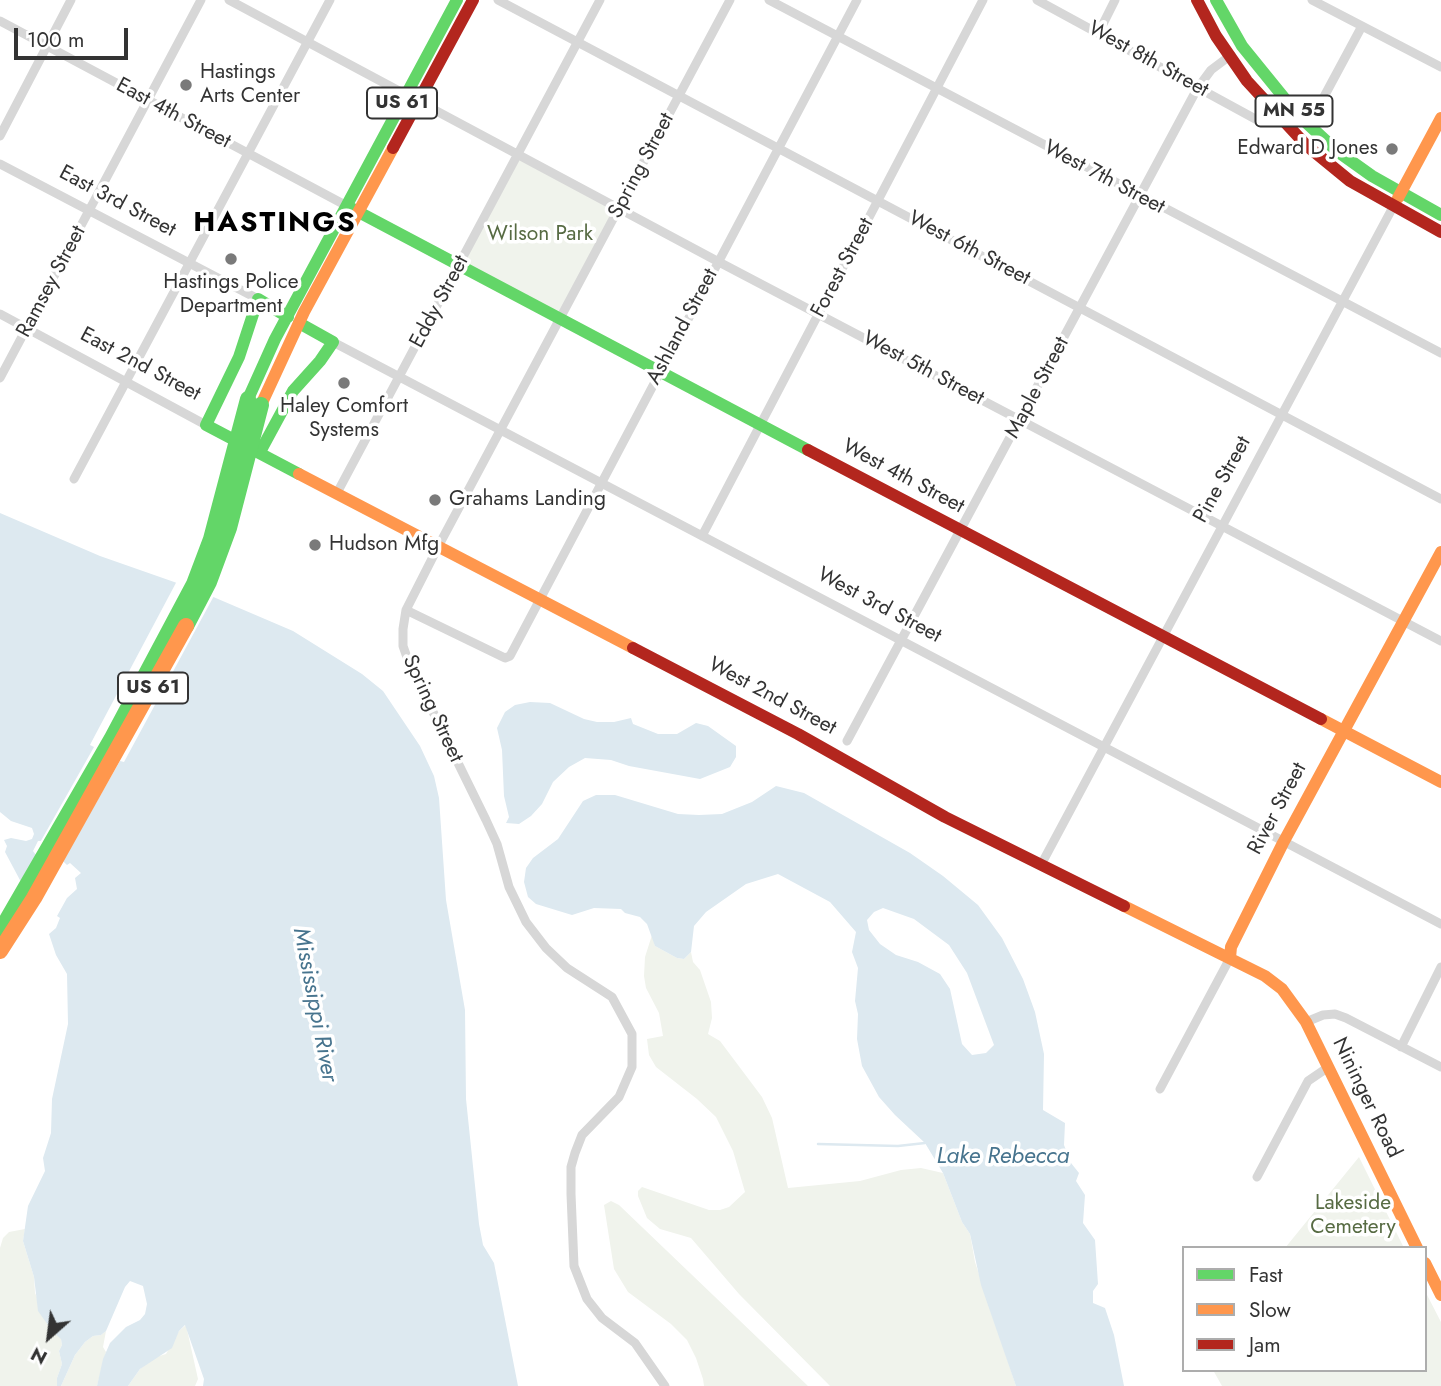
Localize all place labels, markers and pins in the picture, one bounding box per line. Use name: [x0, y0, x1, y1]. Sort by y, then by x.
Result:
place label: Hastings Arts Center: [200, 60, 300, 110]
marker: Hastings Arts Center: [178, 77, 194, 93]
place label: Edward D Jones: [1237, 136, 1378, 162]
marker: Edward D Jones: [1384, 141, 1400, 157]
marker: Hastings Police Department: [223, 251, 239, 267]
place label: Hastings Police Department: [163, 270, 299, 320]
marker: Haley Comfort Systems: [336, 375, 352, 391]
place label: Haley Comfort Systems: [280, 394, 408, 444]
place label: Grahams Landing: [449, 487, 606, 513]
marker: Grahams Landing: [427, 492, 443, 508]
place label: Hudson Mfg: [329, 532, 439, 558]
marker: Hudson Mfg: [307, 537, 323, 553]

